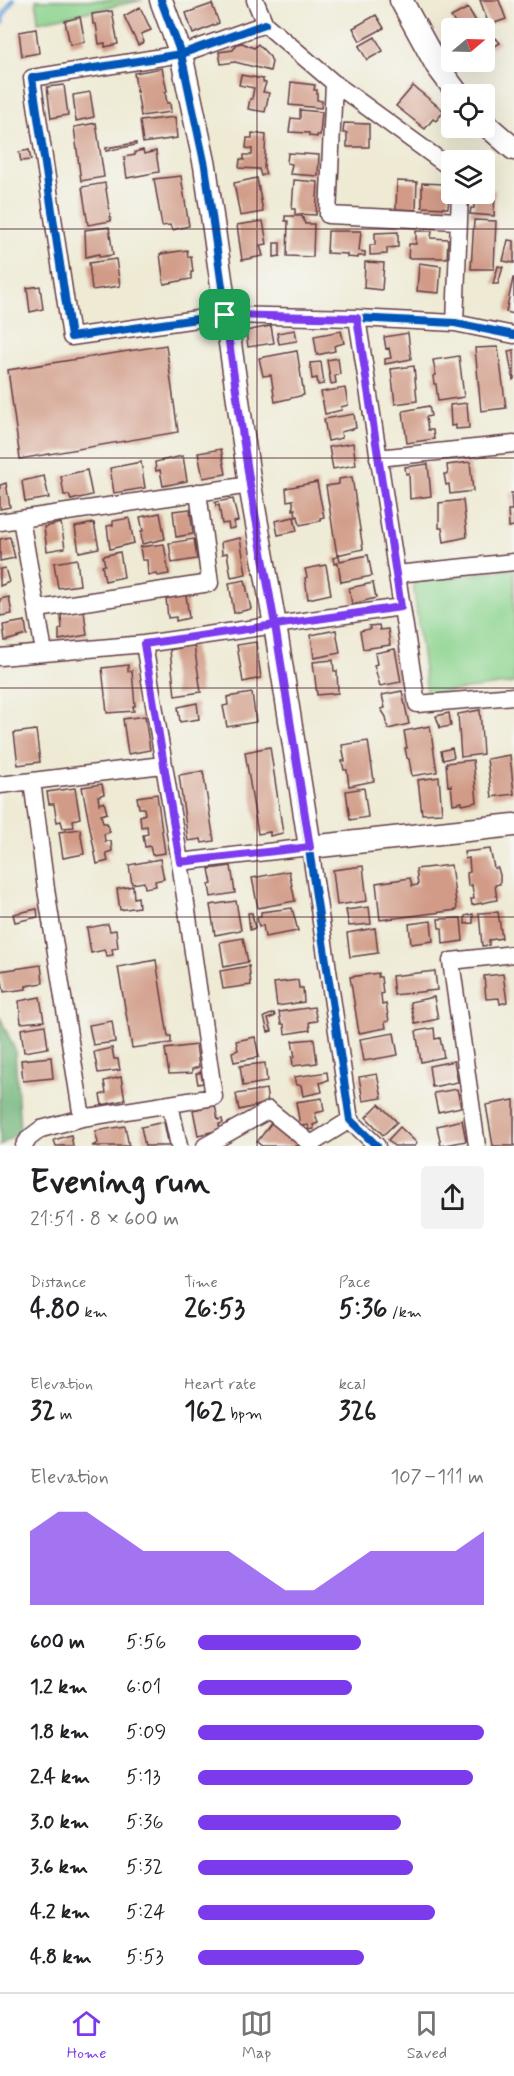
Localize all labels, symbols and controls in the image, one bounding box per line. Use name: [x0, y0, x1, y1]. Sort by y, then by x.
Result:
north arrow: [441, 18, 495, 72]
map controls: [441, 18, 495, 204]
button: locate: [441, 84, 495, 138]
button: layers: [441, 150, 495, 204]
pin: [199, 289, 250, 340]
icon: arrive: [208, 298, 241, 331]
text: Evening run: [30, 1161, 210, 1205]
button: share: [421, 1166, 484, 1229]
text: 21:51 · 8 × 600 m: [30, 1206, 179, 1233]
text: Distance: [30, 1272, 86, 1293]
text: Time: [184, 1272, 218, 1293]
text: Pace: [339, 1272, 371, 1293]
text: 4.80: [30, 1293, 80, 1327]
text: 26:53: [184, 1293, 245, 1327]
text: 5:36: [339, 1293, 387, 1327]
text: km: [80, 1302, 108, 1323]
text: /km: [387, 1302, 422, 1323]
text: Elevation: [30, 1374, 93, 1395]
text: Heart rate: [184, 1374, 256, 1395]
text: kcal: [339, 1374, 366, 1395]
text: 32: [30, 1395, 55, 1429]
text: 162: [184, 1395, 226, 1429]
text: 326: [339, 1395, 376, 1429]
text: m: [55, 1404, 73, 1425]
text: bpm: [226, 1404, 262, 1425]
text: Elevation: [30, 1464, 109, 1491]
text: 107–111 m: [390, 1464, 484, 1491]
text: 600 m: [30, 1629, 85, 1656]
text: 5:56: [126, 1629, 166, 1656]
text: 1.2 km: [30, 1674, 87, 1701]
text: 6:01: [126, 1674, 161, 1701]
text: 1.8 km: [30, 1719, 89, 1746]
text: 5:09: [126, 1719, 166, 1746]
text: 2.4 km: [30, 1764, 90, 1791]
text: 5:13: [126, 1764, 161, 1791]
text: 3.0 km: [30, 1809, 89, 1836]
text: 5:36: [126, 1809, 163, 1836]
text: 3.6 km: [30, 1854, 88, 1881]
text: 5:32: [126, 1854, 163, 1881]
text: 4.2 km: [30, 1899, 90, 1926]
text: 5:24: [126, 1899, 165, 1926]
text: 4.8 km: [30, 1944, 92, 1971]
text: 5:53: [126, 1944, 164, 1971]
tab: Home: [67, 2007, 107, 2064]
tab: Map: [240, 2007, 273, 2064]
tab: Saved: [407, 2007, 447, 2064]

